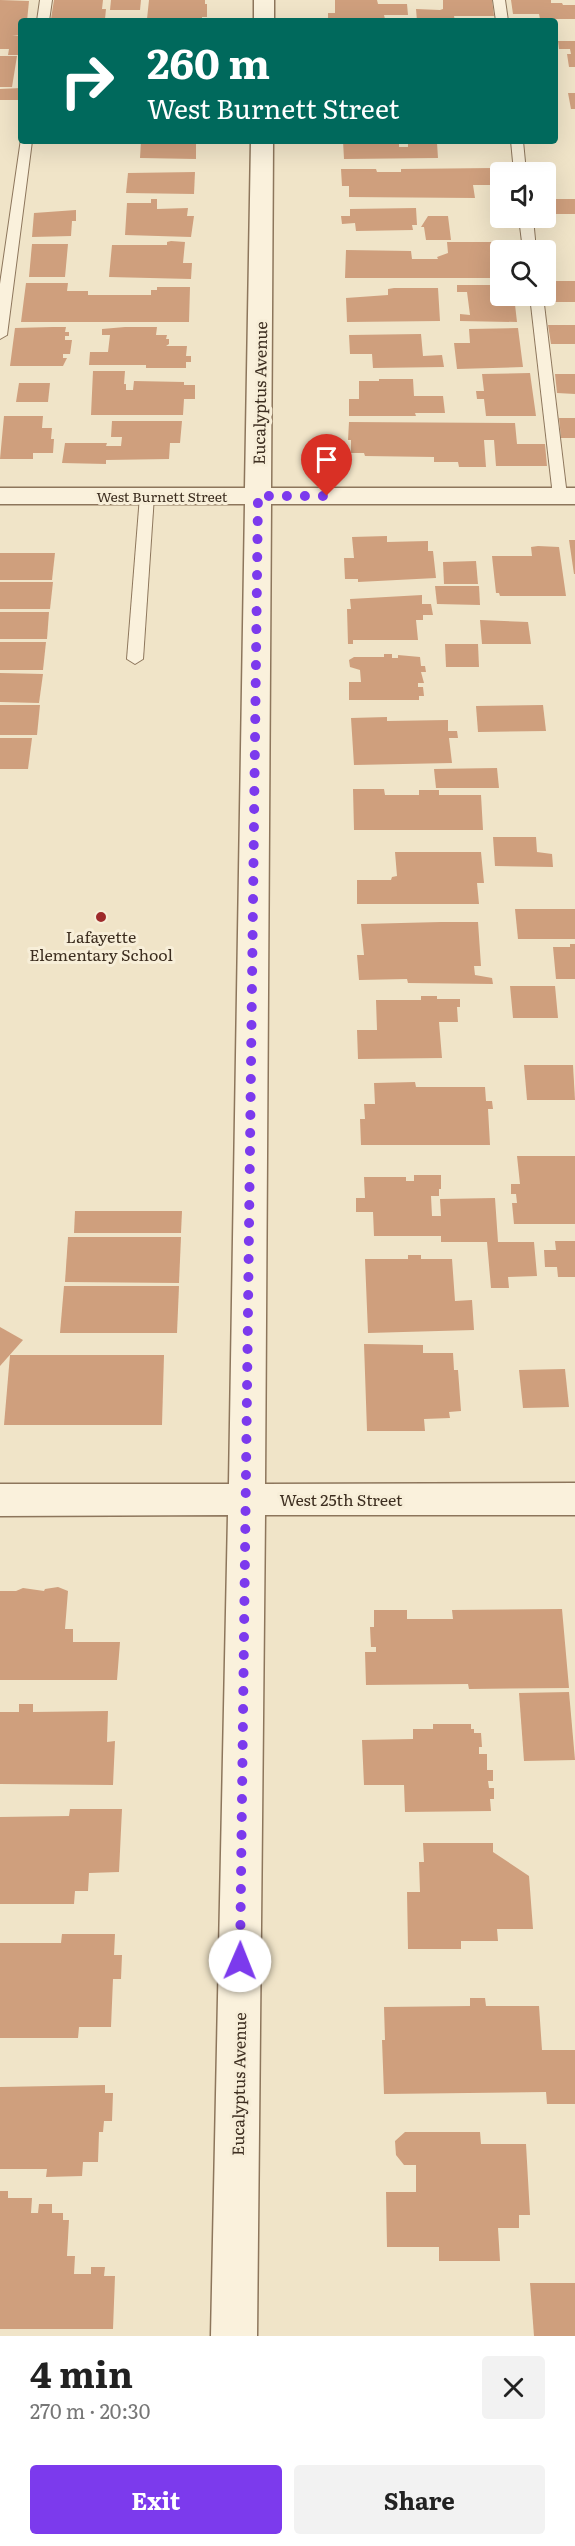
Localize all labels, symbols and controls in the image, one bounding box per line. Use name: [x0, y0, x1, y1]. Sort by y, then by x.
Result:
text: 260 m: [147, 30, 270, 92]
icon: right: [48, 42, 126, 120]
text: West Burnett Street: [147, 87, 399, 127]
map controls: [490, 162, 556, 306]
button: sound: [490, 162, 556, 228]
button: search: [490, 240, 556, 306]
street label: Eucalyptus Avenue: [246, 321, 272, 465]
pin: [301, 434, 352, 496]
icon: arrive: [310, 443, 343, 476]
street label: West Burnett Street: [97, 486, 228, 506]
marker: Lafayette Elementary School: [94, 910, 108, 924]
place label: Lafayette Elementary School: [29, 924, 173, 966]
street label: West 25th Street: [279, 1487, 403, 1511]
position arrow: [208, 1929, 272, 1993]
street label: Eucalyptus Avenue: [225, 2012, 251, 2156]
text: 4 min: [30, 2346, 133, 2399]
button: close: [482, 2356, 545, 2419]
text: 270 m · 20:30: [30, 2395, 150, 2425]
button: Exit: [30, 2465, 282, 2534]
button: Share: [294, 2465, 545, 2534]

